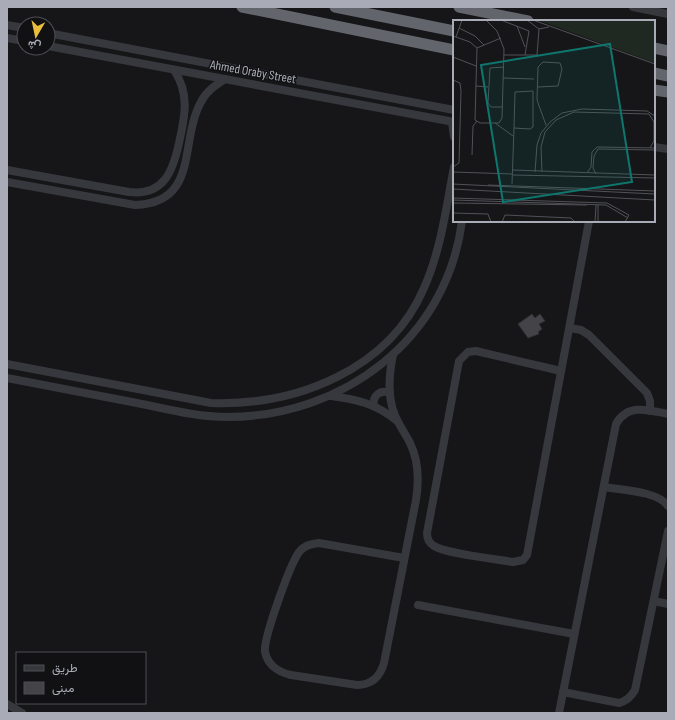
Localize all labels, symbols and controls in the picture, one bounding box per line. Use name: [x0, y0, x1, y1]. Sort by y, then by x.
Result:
north arrow: [16, 16, 56, 56]
inset map: [453, 20, 655, 222]
text: ش: [27, 38, 42, 53]
street label: Ahmed Oraby Street: [208, 56, 297, 87]
legend: [16, 652, 146, 704]
text: طريق: [52, 661, 78, 676]
text: مبنى: [52, 681, 74, 696]

